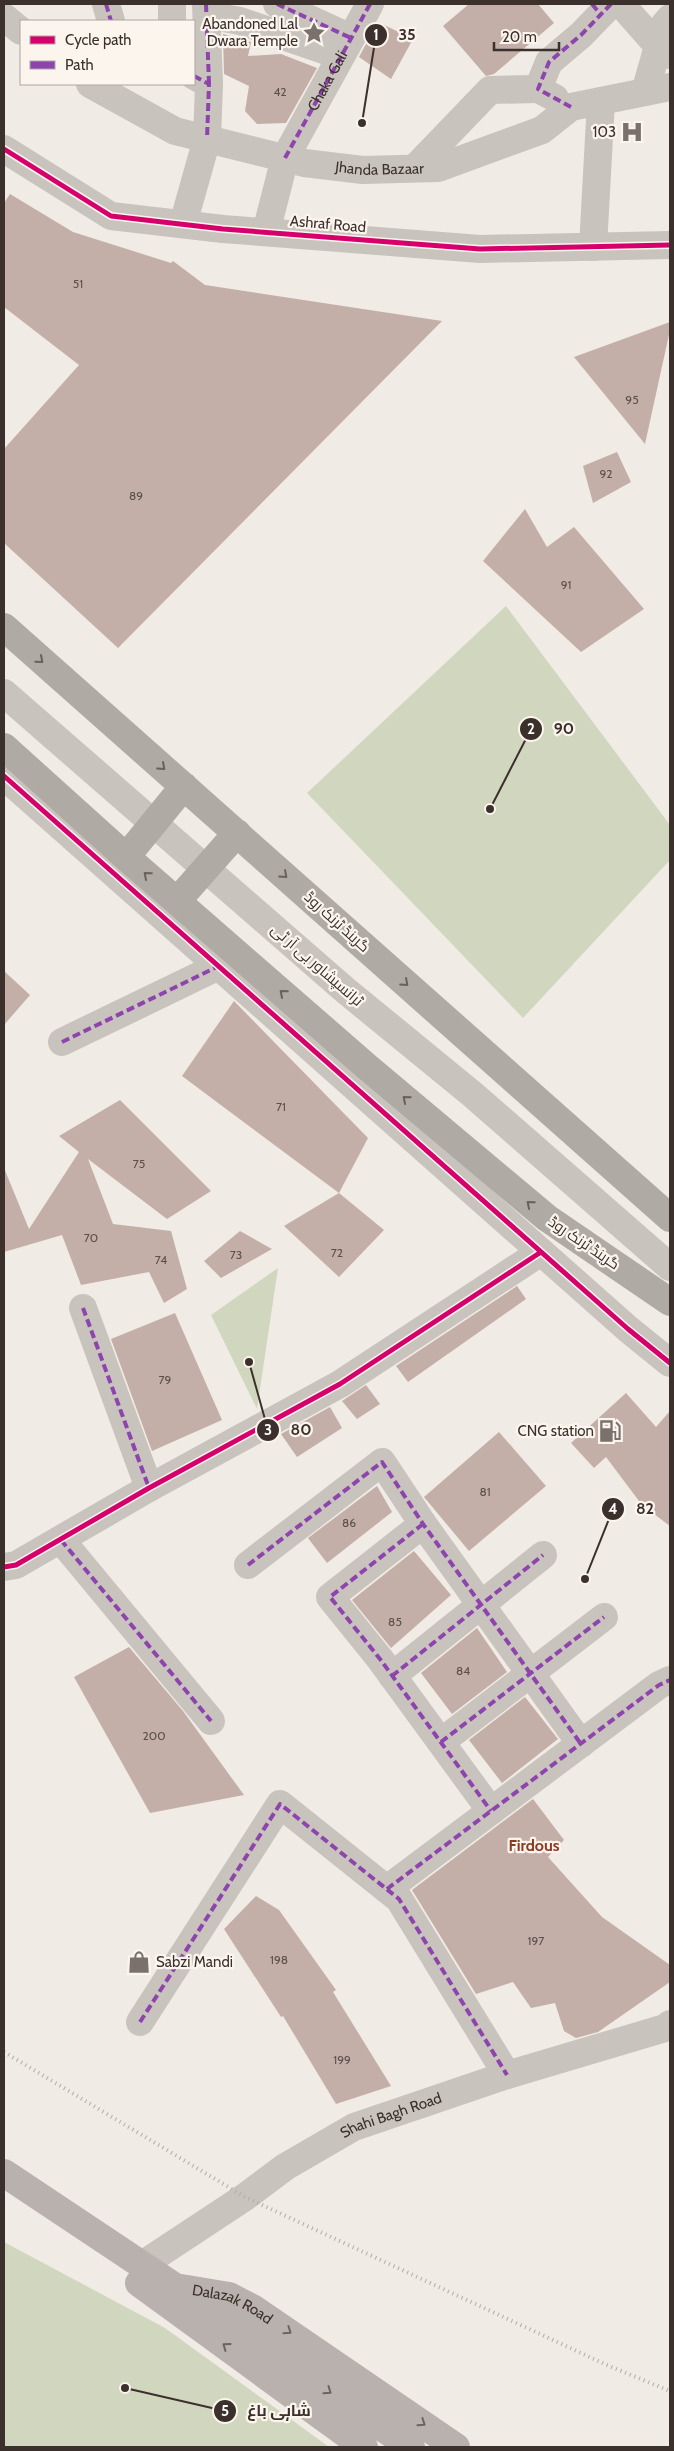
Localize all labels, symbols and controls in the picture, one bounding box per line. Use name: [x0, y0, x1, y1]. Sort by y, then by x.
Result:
place label: Abandoned Lal Dwara Temple: [202, 15, 298, 50]
callout: 35: [364, 19, 426, 50]
legend: [20, 20, 195, 85]
place icon: Abandoned Lal Dwara Temple: [301, 20, 327, 46]
scale bar: [494, 20, 559, 52]
text: 35: [398, 25, 416, 44]
text: 1: [373, 26, 379, 44]
text: 20 m: [502, 28, 537, 46]
text: Cycle path: [65, 31, 131, 49]
street label: Chaka Gali: [304, 48, 351, 114]
text: Path: [65, 56, 94, 74]
house number: 42: [273, 84, 287, 99]
hospital icon: 103: [619, 119, 645, 145]
place label: 103: [593, 123, 616, 141]
street label: Jhanda Bazaar: [333, 158, 424, 179]
street label: Ashraf Road: [289, 212, 367, 236]
house number: 51: [73, 276, 83, 291]
house number: 95: [625, 392, 639, 407]
house number: 92: [599, 466, 613, 481]
house number: 89: [129, 488, 143, 503]
house number: 91: [561, 577, 571, 592]
one-way arrow: [35, 654, 44, 663]
callout: 90: [519, 713, 584, 744]
text: 90: [554, 719, 574, 738]
text: 2: [527, 720, 535, 738]
one-way arrow: [157, 761, 166, 770]
one-way arrow: [278, 869, 287, 878]
one-way arrow: [143, 872, 152, 881]
street label: گرینڈ ٹرنک روڈ: [301, 888, 373, 956]
street label: ٹرانسپشاور بی آر ٹی: [267, 920, 367, 1011]
one-way arrow: [400, 977, 409, 986]
one-way arrow: [279, 990, 288, 999]
one-way arrow: [402, 1096, 411, 1105]
house number: 71: [276, 1099, 286, 1114]
house number: 75: [133, 1156, 145, 1171]
one-way arrow: [527, 1201, 536, 1210]
street label: گرینڈ ٹرنک روڈ: [545, 1213, 623, 1273]
house number: 70: [84, 1230, 98, 1245]
house number: 72: [331, 1245, 343, 1260]
house number: 73: [230, 1247, 242, 1262]
house number: 74: [155, 1252, 167, 1267]
house number: 79: [159, 1372, 172, 1387]
callout: 80: [255, 1414, 321, 1445]
fuel station icon: CNG station: [597, 1418, 623, 1444]
text: 80: [291, 1420, 311, 1439]
text: 3: [264, 1421, 272, 1439]
place label: CNG station: [518, 1422, 594, 1440]
house number: 81: [479, 1484, 491, 1499]
callout: 82: [601, 1493, 664, 1524]
text: 82: [636, 1499, 654, 1518]
text: 4: [608, 1500, 618, 1518]
house number: 86: [342, 1515, 356, 1530]
house number: 85: [388, 1614, 402, 1629]
house number: 84: [456, 1663, 470, 1678]
house number: 200: [142, 1728, 166, 1743]
district label: Firdous: [508, 1836, 560, 1855]
house number: 197: [528, 1933, 544, 1948]
shop icon: Sabzi Mandi: [126, 1949, 152, 1975]
house number: 198: [270, 1952, 288, 1967]
place label: Sabzi Mandi: [156, 1953, 233, 1971]
house number: 199: [333, 2052, 351, 2067]
street label: Shahi Bagh Road: [337, 2089, 444, 2142]
street label: Dalazak Road: [191, 2281, 276, 2328]
one-way arrow: [282, 2325, 292, 2334]
one-way arrow: [222, 2343, 232, 2352]
one-way arrow: [322, 2385, 332, 2394]
callout: شاہی باغ: [212, 2395, 321, 2426]
text: شاہی باغ: [247, 2401, 311, 2421]
text: 5: [221, 2402, 229, 2420]
one-way arrow: [416, 2417, 426, 2426]

